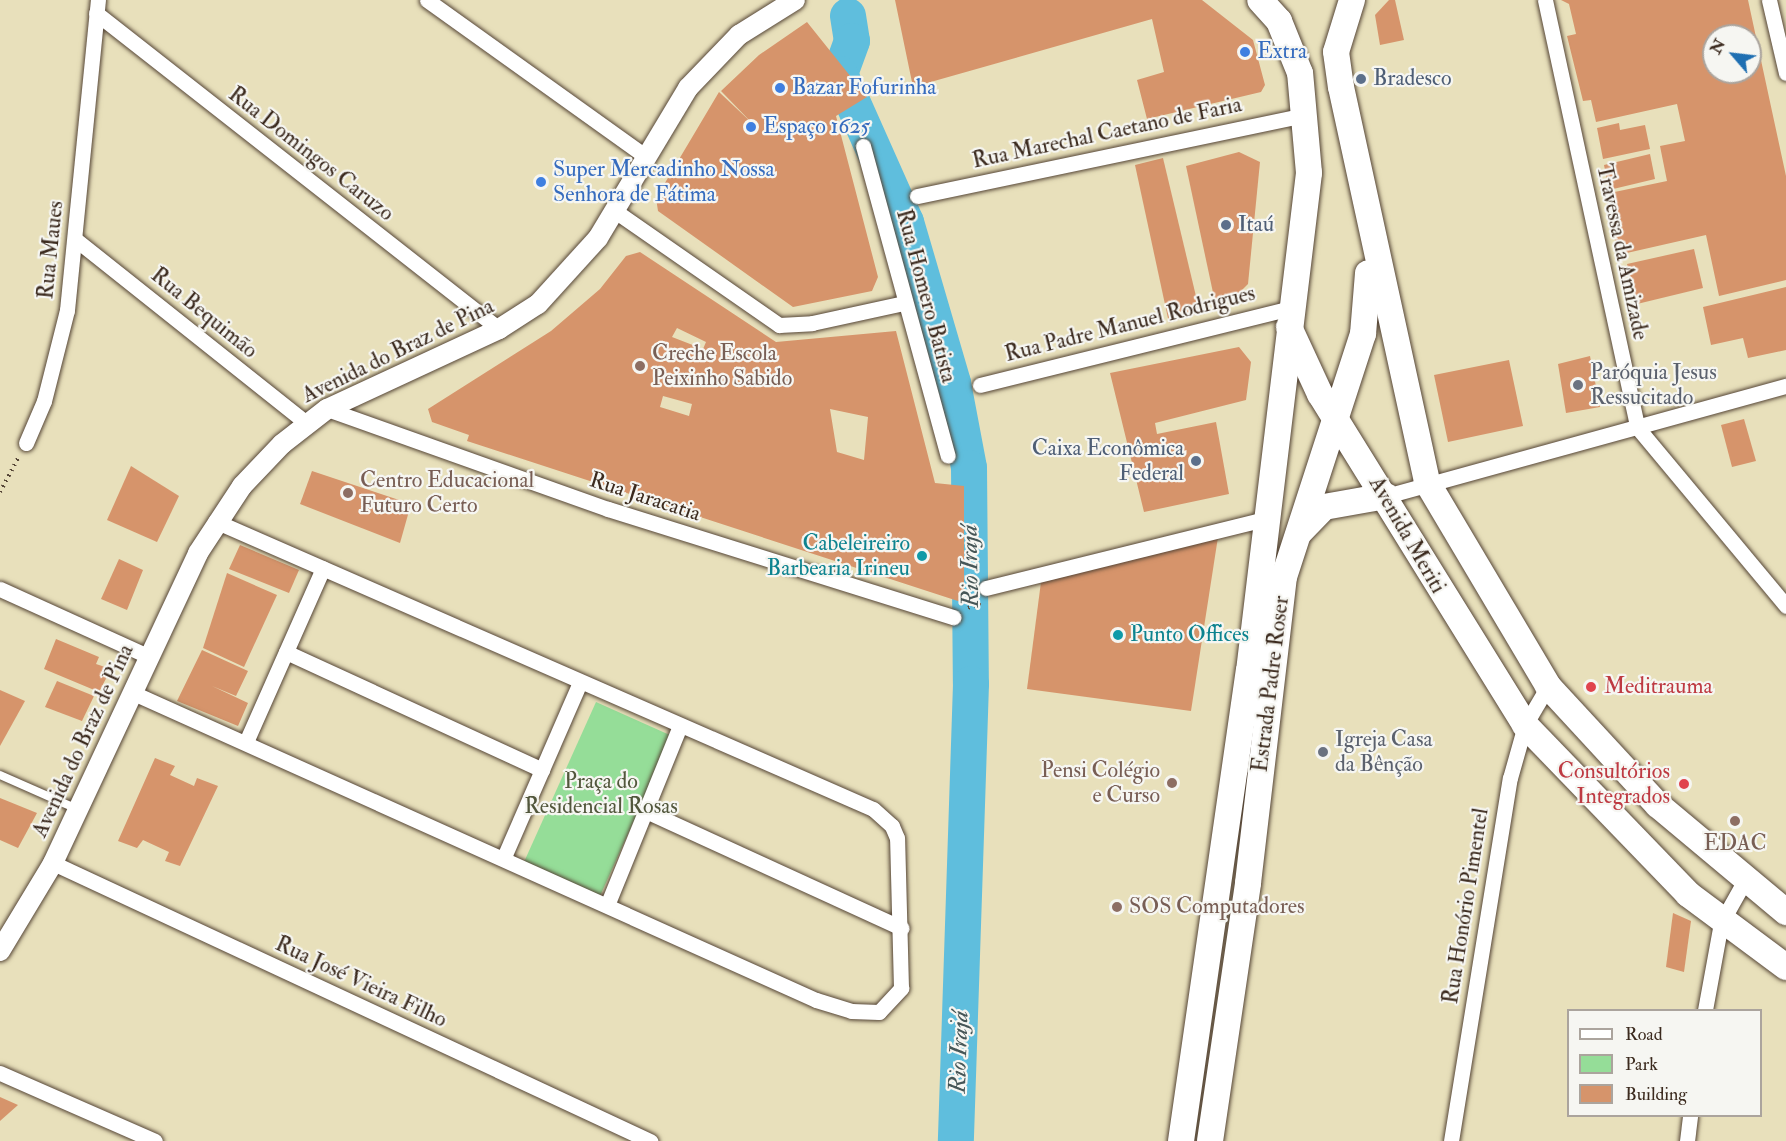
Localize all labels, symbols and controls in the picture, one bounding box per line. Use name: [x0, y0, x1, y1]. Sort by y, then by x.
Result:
north arrow: [1702, 24, 1762, 84]
text: N: [1706, 35, 1730, 58]
place label: Extra: [1257, 39, 1307, 65]
marker: Extra: [1238, 45, 1252, 59]
place label: Bradesco: [1373, 66, 1451, 92]
marker: Bradesco: [1354, 72, 1368, 86]
place label: Bazar Fofurinha: [792, 75, 936, 101]
street label: Rua Domingos Caruzo: [223, 81, 399, 227]
marker: Bazar Fofurinha: [773, 81, 787, 95]
street label: Rua Marechal Caetano de Faria: [970, 92, 1244, 174]
place label: Espaço 1625: [763, 114, 870, 140]
marker: Espaço 1625: [744, 120, 758, 134]
place label: Super Mercadinho Nossa Senhora de Fátima: [553, 156, 774, 208]
street label: Travessa da Amizade: [1590, 162, 1654, 342]
marker: Super Mercadinho Nossa Senhora de Fátima: [534, 175, 548, 189]
street label: Rua Maues: [33, 199, 69, 301]
street label: Rua Homero Batista: [890, 206, 962, 386]
place label: Itaú: [1238, 212, 1274, 238]
marker: Itaú: [1219, 218, 1233, 232]
street label: Rua Bequimão: [145, 262, 263, 364]
street label: Rua Padre Manuel Rodrigues: [1002, 280, 1258, 368]
street label: Avenida do Braz de Pina: [298, 293, 498, 409]
place label: Creche Escola Peixinho Sabido: [652, 340, 792, 392]
marker: Creche Escola Peixinho Sabido: [633, 359, 647, 373]
place label: Paróquia Jesus Ressucitado: [1590, 359, 1717, 410]
marker: Paróquia Jesus Ressucitado: [1571, 378, 1585, 392]
place label: Caixa Econômica Federal: [1032, 435, 1184, 487]
marker: Caixa Econômica Federal: [1189, 454, 1203, 468]
place label: Centro Educacional Futuro Certo: [360, 467, 534, 518]
street label: Rua Jaracatia: [586, 467, 704, 527]
street label: Avenida Meriti: [1363, 472, 1451, 598]
marker: Centro Educacional Futuro Certo: [341, 486, 355, 500]
water label: Rio Irajá: [955, 524, 985, 608]
place label: Cabeleireiro Barbearia Irineu: [767, 530, 910, 582]
marker: Cabeleireiro Barbearia Irineu: [915, 549, 929, 563]
street label: Estrada Padre Roser: [1247, 594, 1295, 774]
place label: Punto Offices: [1130, 622, 1249, 648]
marker: Punto Offices: [1111, 628, 1125, 642]
street label: Avenida do Braz de Pina: [27, 640, 139, 842]
place label: Meditrauma: [1604, 674, 1713, 700]
marker: Meditrauma: [1582, 678, 1600, 696]
place label: Igreja Casa da Bênção: [1335, 726, 1432, 778]
marker: Igreja Casa da Bênção: [1316, 745, 1330, 759]
place label: Pensi Colégio e Curso: [1041, 757, 1160, 808]
place label: Consultórios Integrados: [1558, 758, 1670, 810]
park label: Praça do Residencial Rosas: [524, 768, 678, 819]
marker: Consultórios Integrados: [1675, 775, 1693, 793]
marker: Pensi Colégio e Curso: [1165, 776, 1179, 790]
street label: Rua Honório Pimentel: [1437, 806, 1495, 1006]
marker: EDAC: [1728, 814, 1742, 828]
place label: EDAC: [1703, 831, 1767, 857]
place label: SOS Computadores: [1129, 894, 1305, 920]
marker: SOS Computadores: [1110, 900, 1124, 914]
street label: Rua José Vieira Filho: [271, 931, 451, 1033]
legend: [1567, 1009, 1762, 1117]
water label: Rio Irajá: [943, 1010, 975, 1094]
text: Road: [1625, 1023, 1663, 1046]
text: Park: [1625, 1053, 1658, 1076]
text: Building: [1625, 1083, 1687, 1106]

